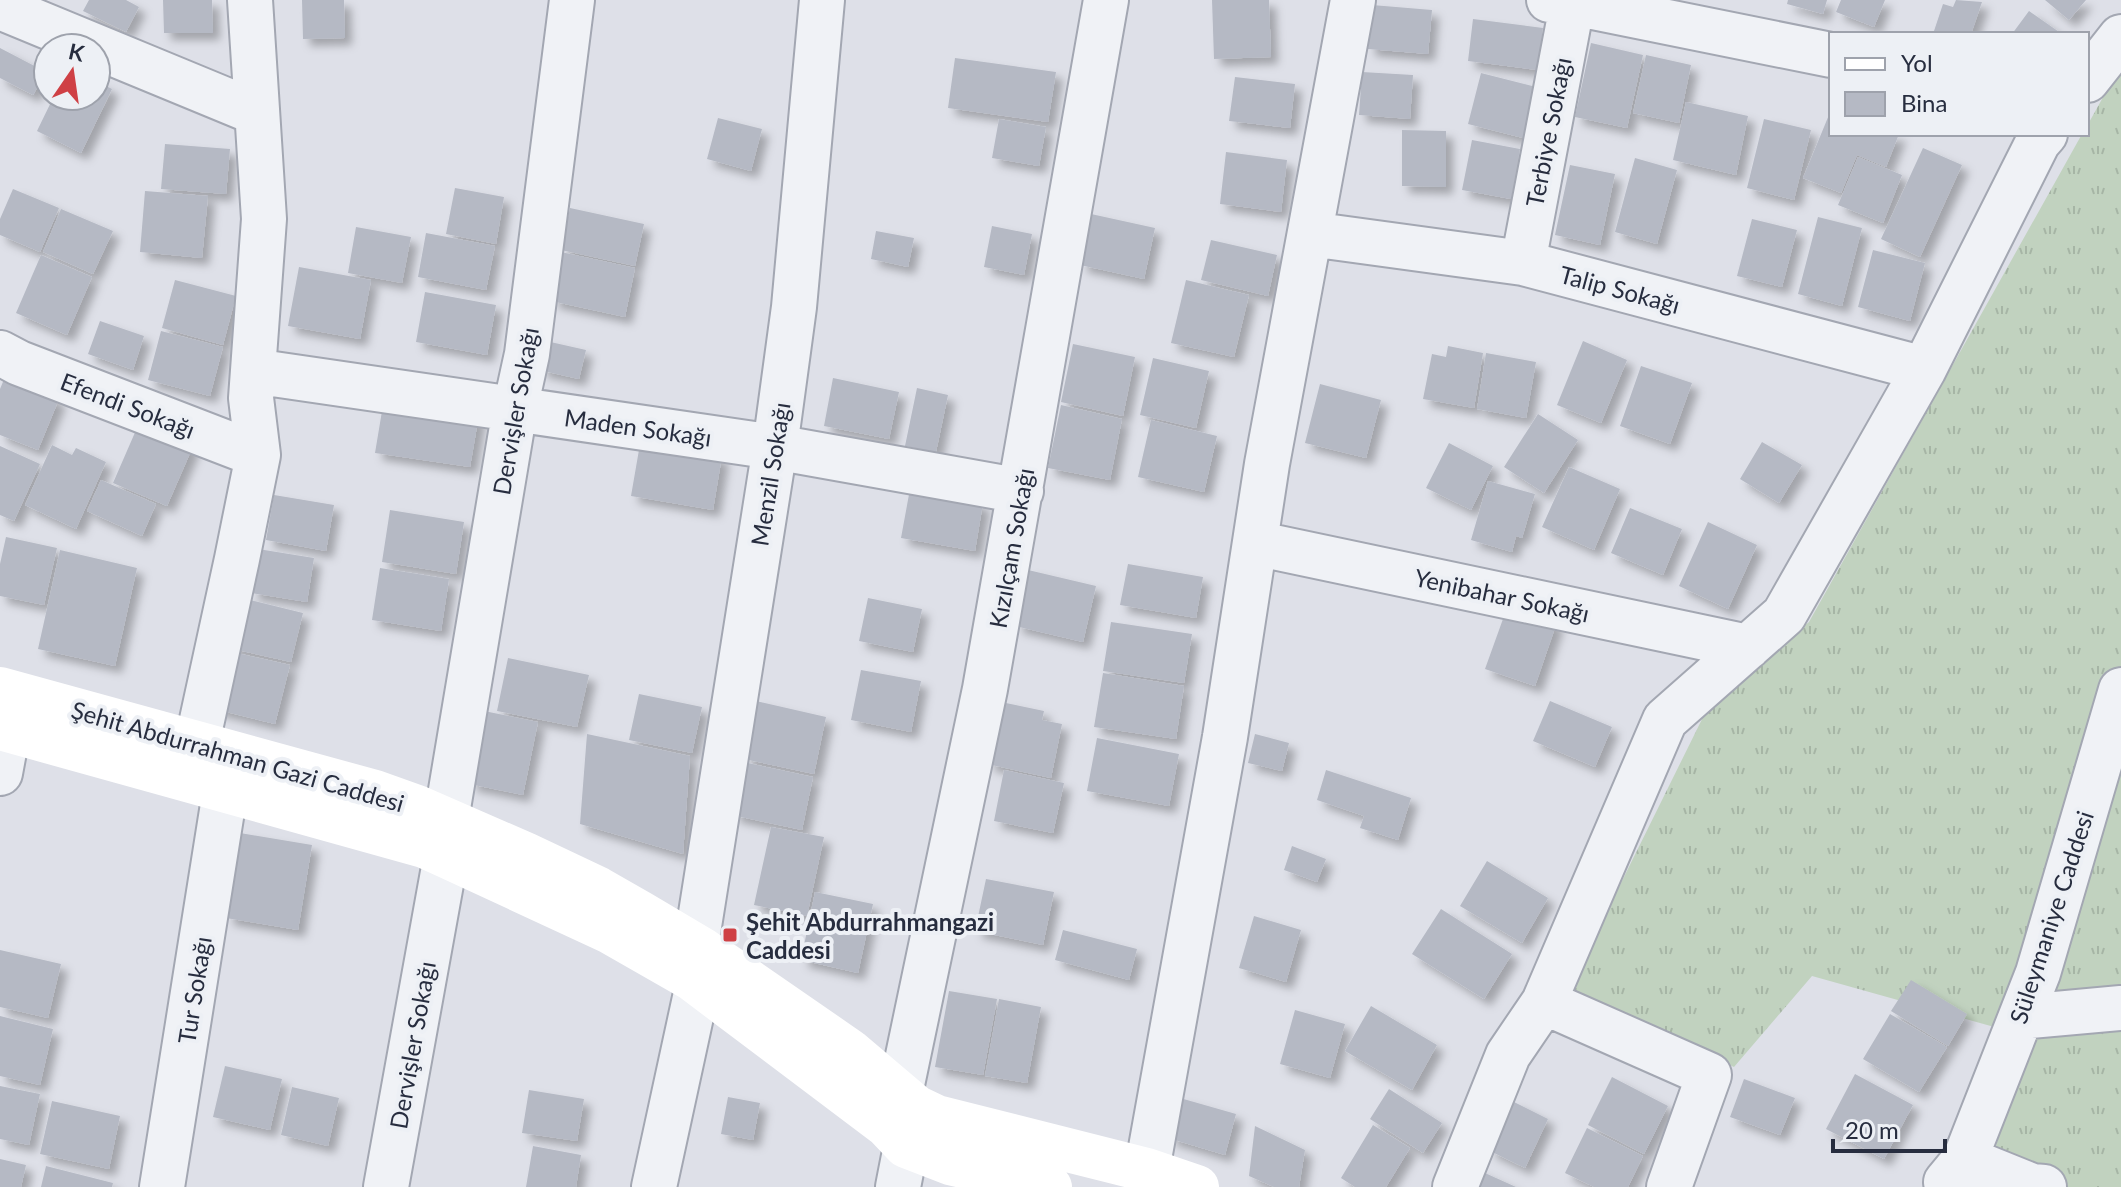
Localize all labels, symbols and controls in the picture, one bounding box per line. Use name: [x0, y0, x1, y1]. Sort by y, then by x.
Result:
north arrow: [32, 32, 112, 112]
legend: [1829, 32, 2089, 136]
text: K: [66, 37, 88, 67]
text: Yol: [1901, 48, 1933, 77]
street label: Terbiye Sokağı: [1519, 55, 1577, 209]
text: Bina: [1901, 88, 1947, 117]
street label: Talip Sokağı: [1557, 259, 1683, 319]
street label: Dervişler Sokağı: [486, 325, 544, 497]
street label: Efendi Sokağı: [57, 366, 199, 444]
street label: Menzil Sokağı: [744, 400, 796, 548]
street label: Maden Sokağı: [562, 402, 714, 452]
street label: Kızılçam Sokağı: [983, 466, 1039, 630]
street label: Yenibahar Sokağı: [1412, 562, 1592, 628]
street label: Şehit Abdurrahman Gazi Caddesi: [68, 695, 408, 817]
street label: Süleymaniye Caddesi: [2003, 807, 2099, 1027]
place label: Şehit Abdurrahmangazi Caddesi: [746, 907, 994, 964]
marker: Şehit Abdurrahmangazi Caddesi: [721, 926, 739, 944]
street label: Tur Sokağı: [171, 934, 217, 1046]
street label: Dervişler Sokağı: [383, 959, 441, 1131]
scale bar: [1833, 1103, 1945, 1153]
text: 20 m: [1845, 1115, 1899, 1144]

